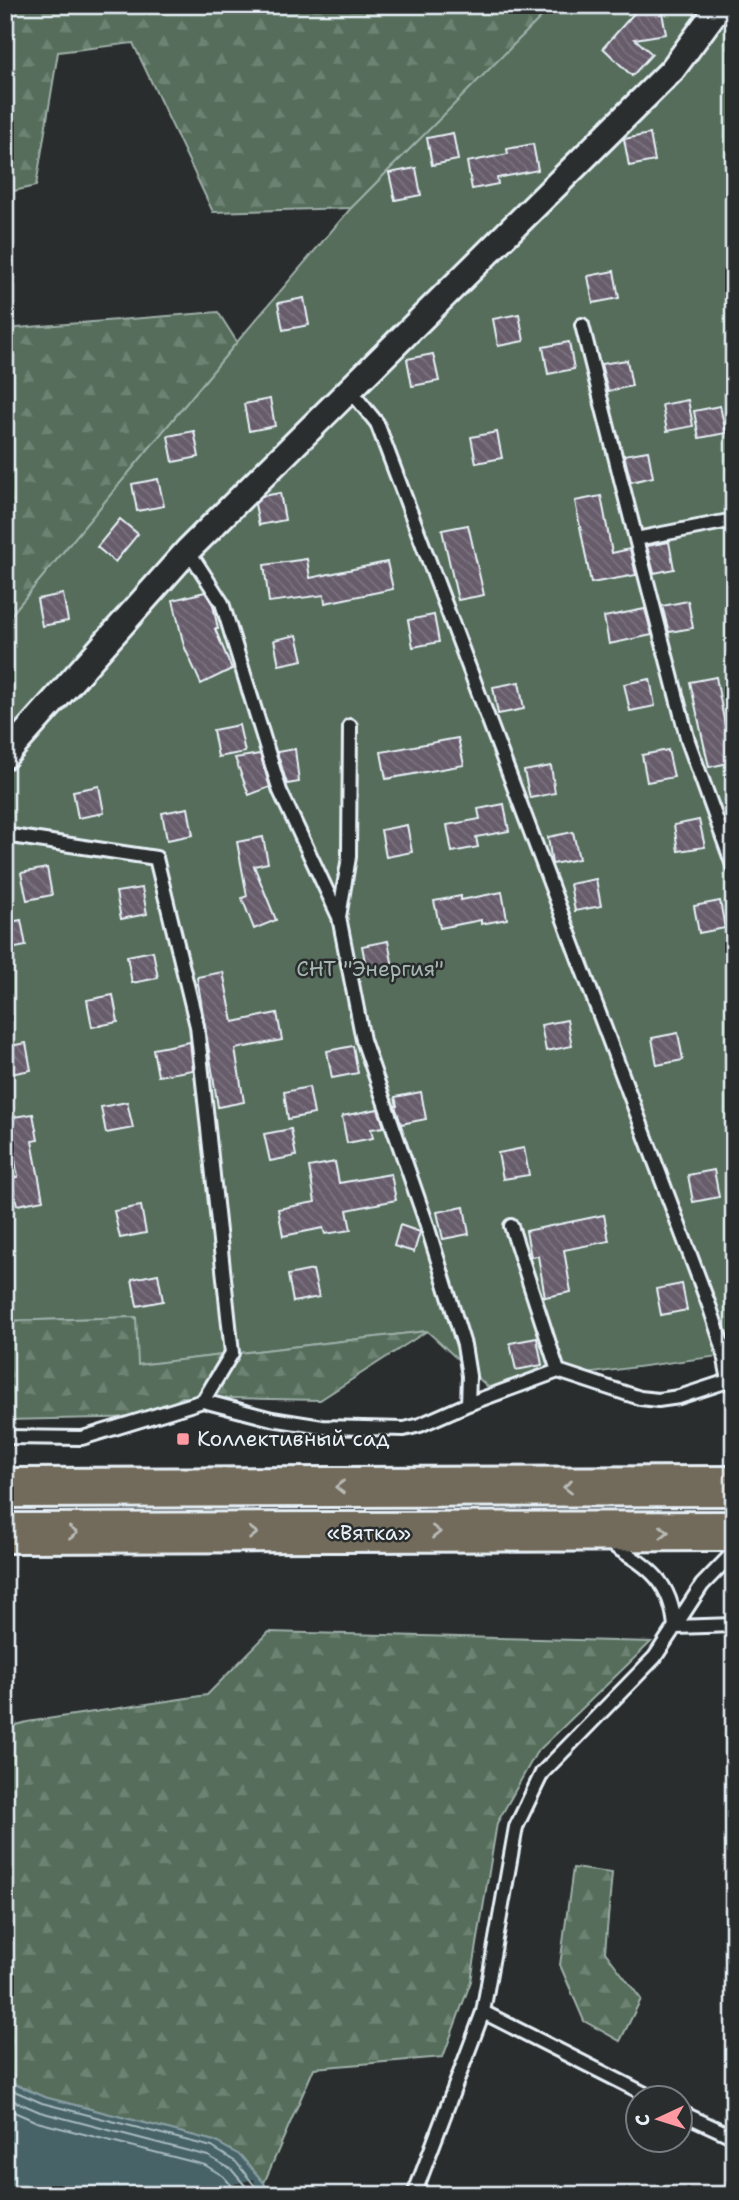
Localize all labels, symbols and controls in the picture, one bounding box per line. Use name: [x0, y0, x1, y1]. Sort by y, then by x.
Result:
park label: СНТ "Энергия": [296, 955, 444, 983]
place label: Коллективный сад: [197, 1425, 390, 1453]
marker: Коллективный сад: [175, 1431, 191, 1447]
one-way arrow: [334, 1479, 345, 1495]
one-way arrow: [562, 1479, 572, 1495]
street label: «Вятка»: [327, 1519, 411, 1547]
one-way arrow: [432, 1524, 442, 1540]
one-way arrow: [659, 1524, 670, 1540]
one-way arrow: [69, 1525, 79, 1541]
one-way arrow: [249, 1525, 259, 1541]
north arrow: [624, 2084, 694, 2154]
text: С: [630, 2113, 655, 2127]

